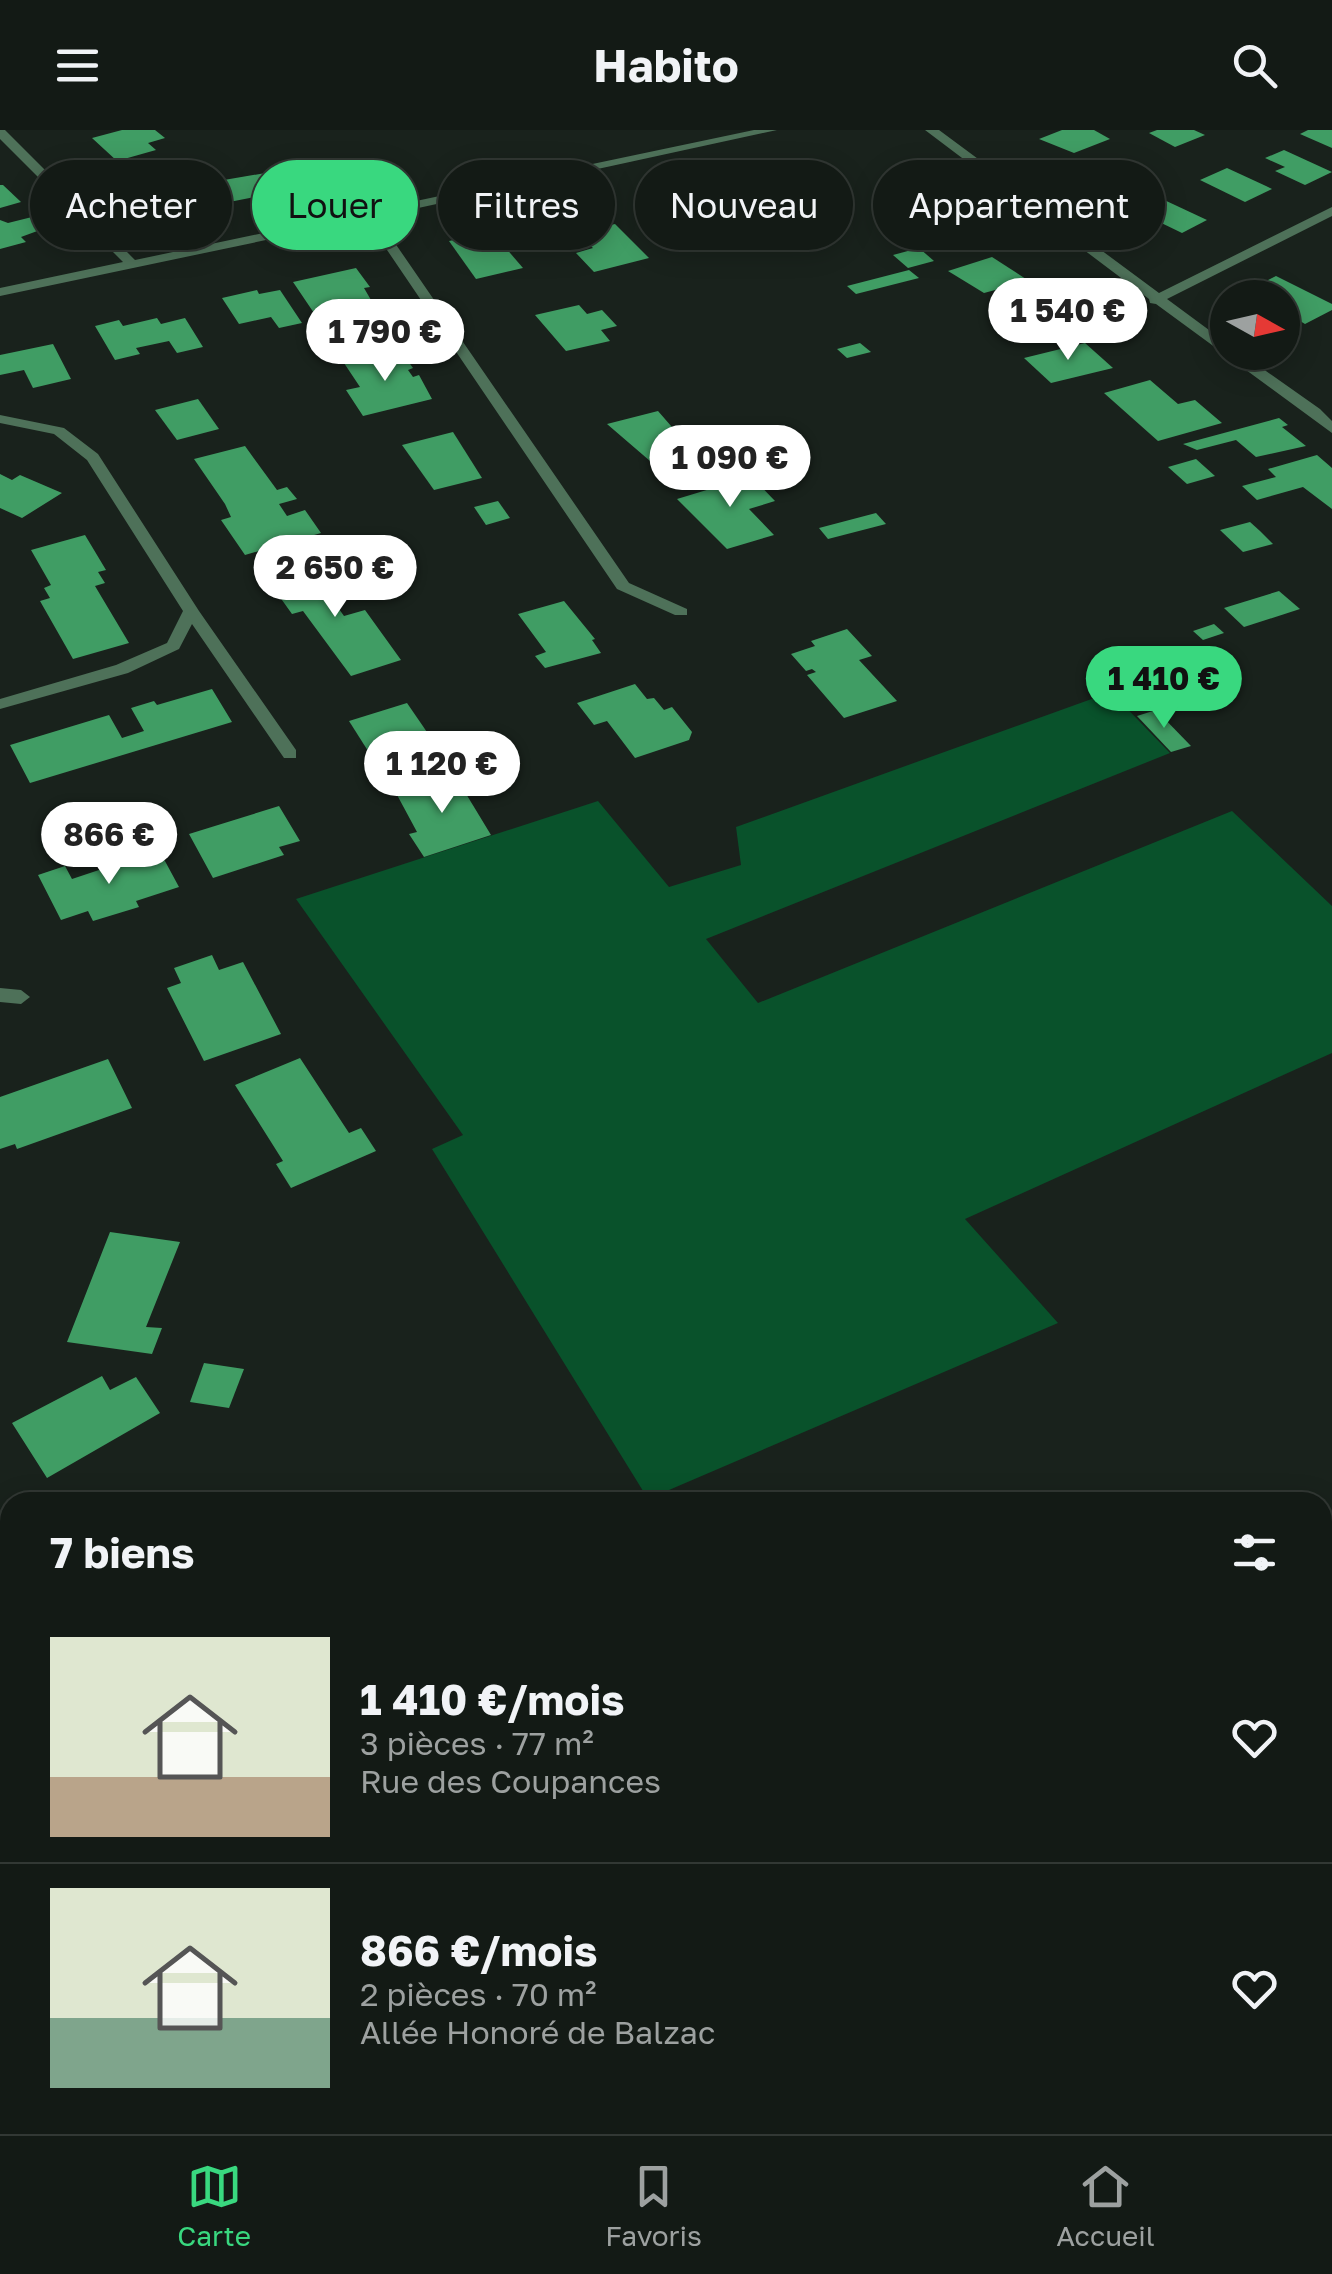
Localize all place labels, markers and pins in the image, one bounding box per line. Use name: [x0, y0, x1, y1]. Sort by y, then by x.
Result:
pin: 1 540 €: [976, 278, 1160, 363]
pin: 1 790 €: [293, 299, 477, 384]
pin: 1 090 €: [638, 425, 822, 510]
pin: 2 650 €: [243, 535, 427, 620]
pin: 1 410 €: [1072, 646, 1256, 731]
pin: 1 120 €: [350, 731, 534, 816]
pin: 866 €: [39, 802, 179, 887]

